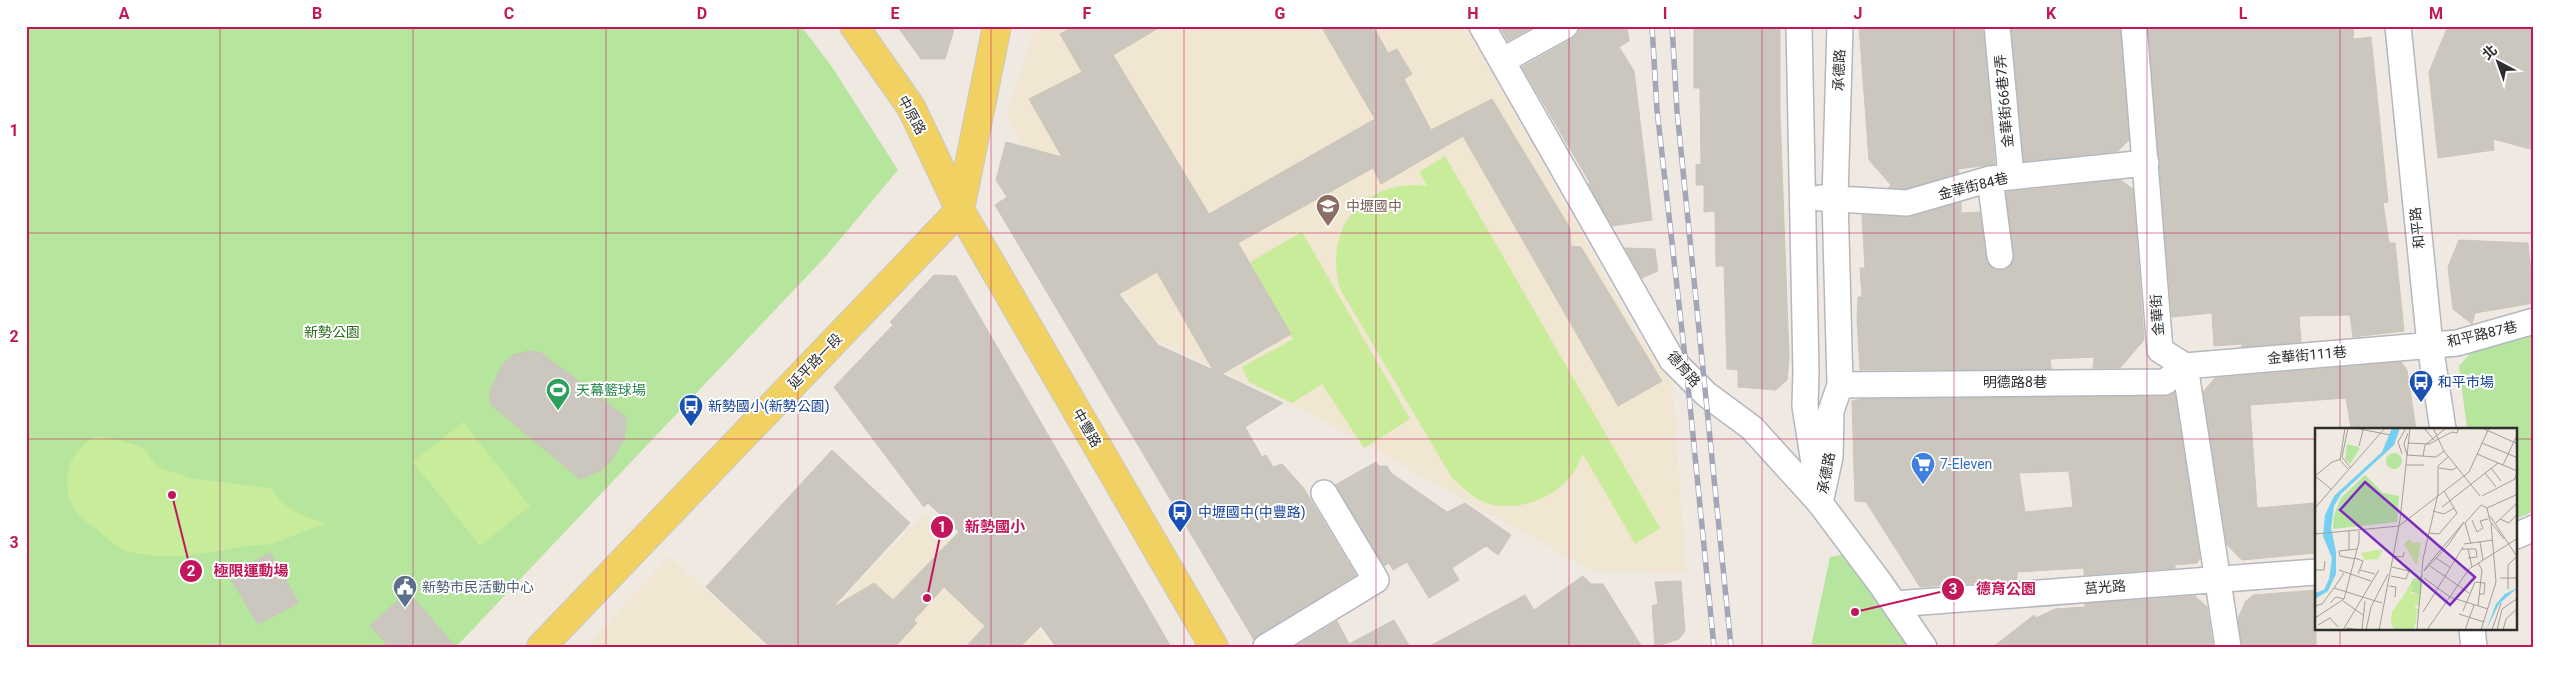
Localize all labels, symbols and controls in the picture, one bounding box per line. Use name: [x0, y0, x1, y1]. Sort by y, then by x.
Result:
text: A: [119, 4, 130, 23]
text: B: [312, 4, 322, 23]
text: C: [504, 4, 514, 23]
text: D: [697, 4, 707, 23]
text: E: [891, 4, 900, 23]
text: F: [1083, 4, 1092, 23]
text: G: [1275, 4, 1286, 23]
text: H: [1467, 4, 1479, 23]
text: I: [1663, 4, 1667, 23]
text: J: [1854, 4, 1862, 23]
text: K: [2046, 4, 2057, 23]
text: L: [2239, 4, 2248, 23]
text: M: [2429, 4, 2443, 23]
north arrow: [2472, 38, 2522, 88]
text: 北: [2479, 42, 2500, 63]
street label: 承德路: [1830, 49, 1848, 91]
street label: 金華街66巷7弄: [1992, 54, 2016, 148]
street label: 中原路: [895, 93, 929, 137]
text: 1: [9, 121, 19, 140]
street label: 金華街84巷: [1936, 170, 2010, 202]
school or university icon: 中壢國中: [1315, 193, 1341, 227]
place label: 中壢國中: [1346, 198, 1402, 214]
street label: 和平路: [2407, 206, 2427, 250]
street label: 金華街: [2148, 293, 2166, 337]
street label: 和平路87巷: [2445, 318, 2519, 350]
park label: 新勢公園: [304, 324, 360, 340]
text: 2: [9, 327, 19, 346]
street label: 延平路一段: [785, 330, 845, 392]
street label: 金華街111巷: [2267, 344, 2347, 366]
street label: 德育路: [1664, 348, 1704, 390]
bus stop icon: 和平市場: [2408, 369, 2434, 403]
street label: 明德路8巷: [1983, 374, 2047, 390]
place label: 和平市場: [2438, 374, 2494, 390]
sports icon: 天幕籃球場: [545, 377, 571, 411]
place label: 天幕籃球場: [576, 382, 646, 398]
bus stop icon: 新勢國小(新勢公園): [678, 393, 704, 427]
place label: 新勢國小(新勢公園): [708, 398, 830, 415]
street label: 中豐路: [1070, 406, 1104, 450]
inset map: [2315, 428, 2518, 630]
street label: 承德路: [1814, 451, 1838, 495]
supermarket icon: 7-Eleven: [1910, 451, 1936, 485]
place label: 7-Eleven: [1940, 456, 1992, 472]
bus stop icon: 中壢國中(中豐路): [1167, 499, 1193, 533]
place label: 中壢國中(中豐路): [1198, 504, 1306, 521]
callout: 新勢國小: [930, 512, 1035, 542]
text: 1: [938, 518, 946, 536]
text: 新勢國小: [965, 518, 1026, 536]
text: 3: [9, 533, 19, 552]
callout: 極限運動場: [178, 556, 298, 586]
text: 2: [187, 562, 196, 580]
text: 極限運動場: [213, 562, 289, 580]
public building icon: 新勢市民活動中心: [392, 574, 418, 608]
callout: 德育公園: [1941, 574, 2046, 604]
street label: 莒光路: [2083, 578, 2127, 596]
place label: 新勢市民活動中心: [422, 579, 534, 595]
text: 3: [1949, 580, 1957, 598]
text: 德育公園: [1976, 580, 2036, 598]

